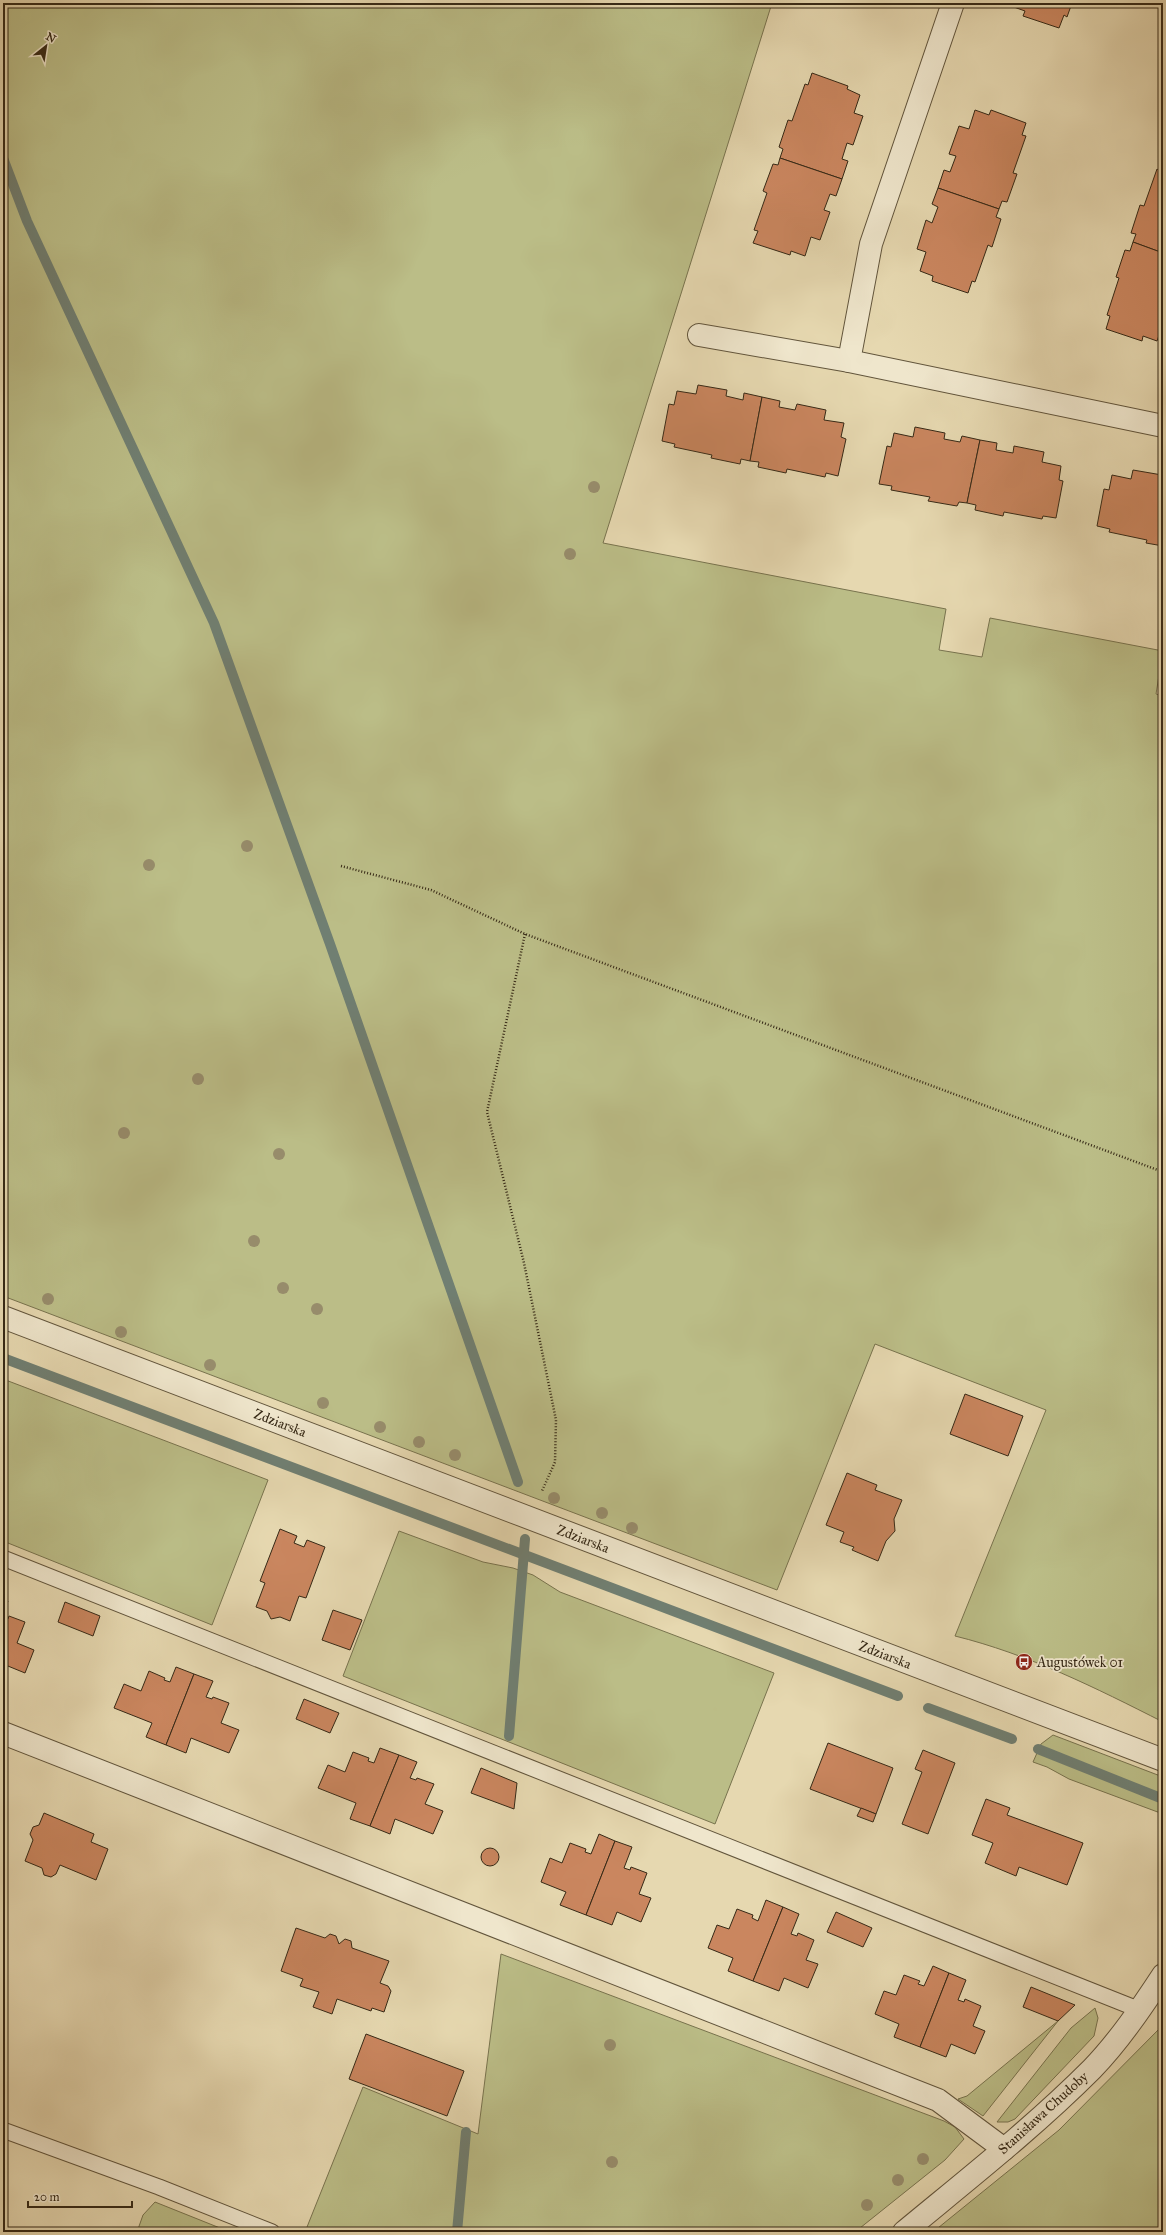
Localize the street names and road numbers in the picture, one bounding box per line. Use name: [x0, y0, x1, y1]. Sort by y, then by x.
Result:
street label: Zdziarska: [251, 1405, 309, 1441]
street label: Zdziarska: [554, 1521, 612, 1557]
street label: Zdziarska: [856, 1637, 914, 1673]
street label: Stanisława Chudoby: [995, 2068, 1092, 2158]

